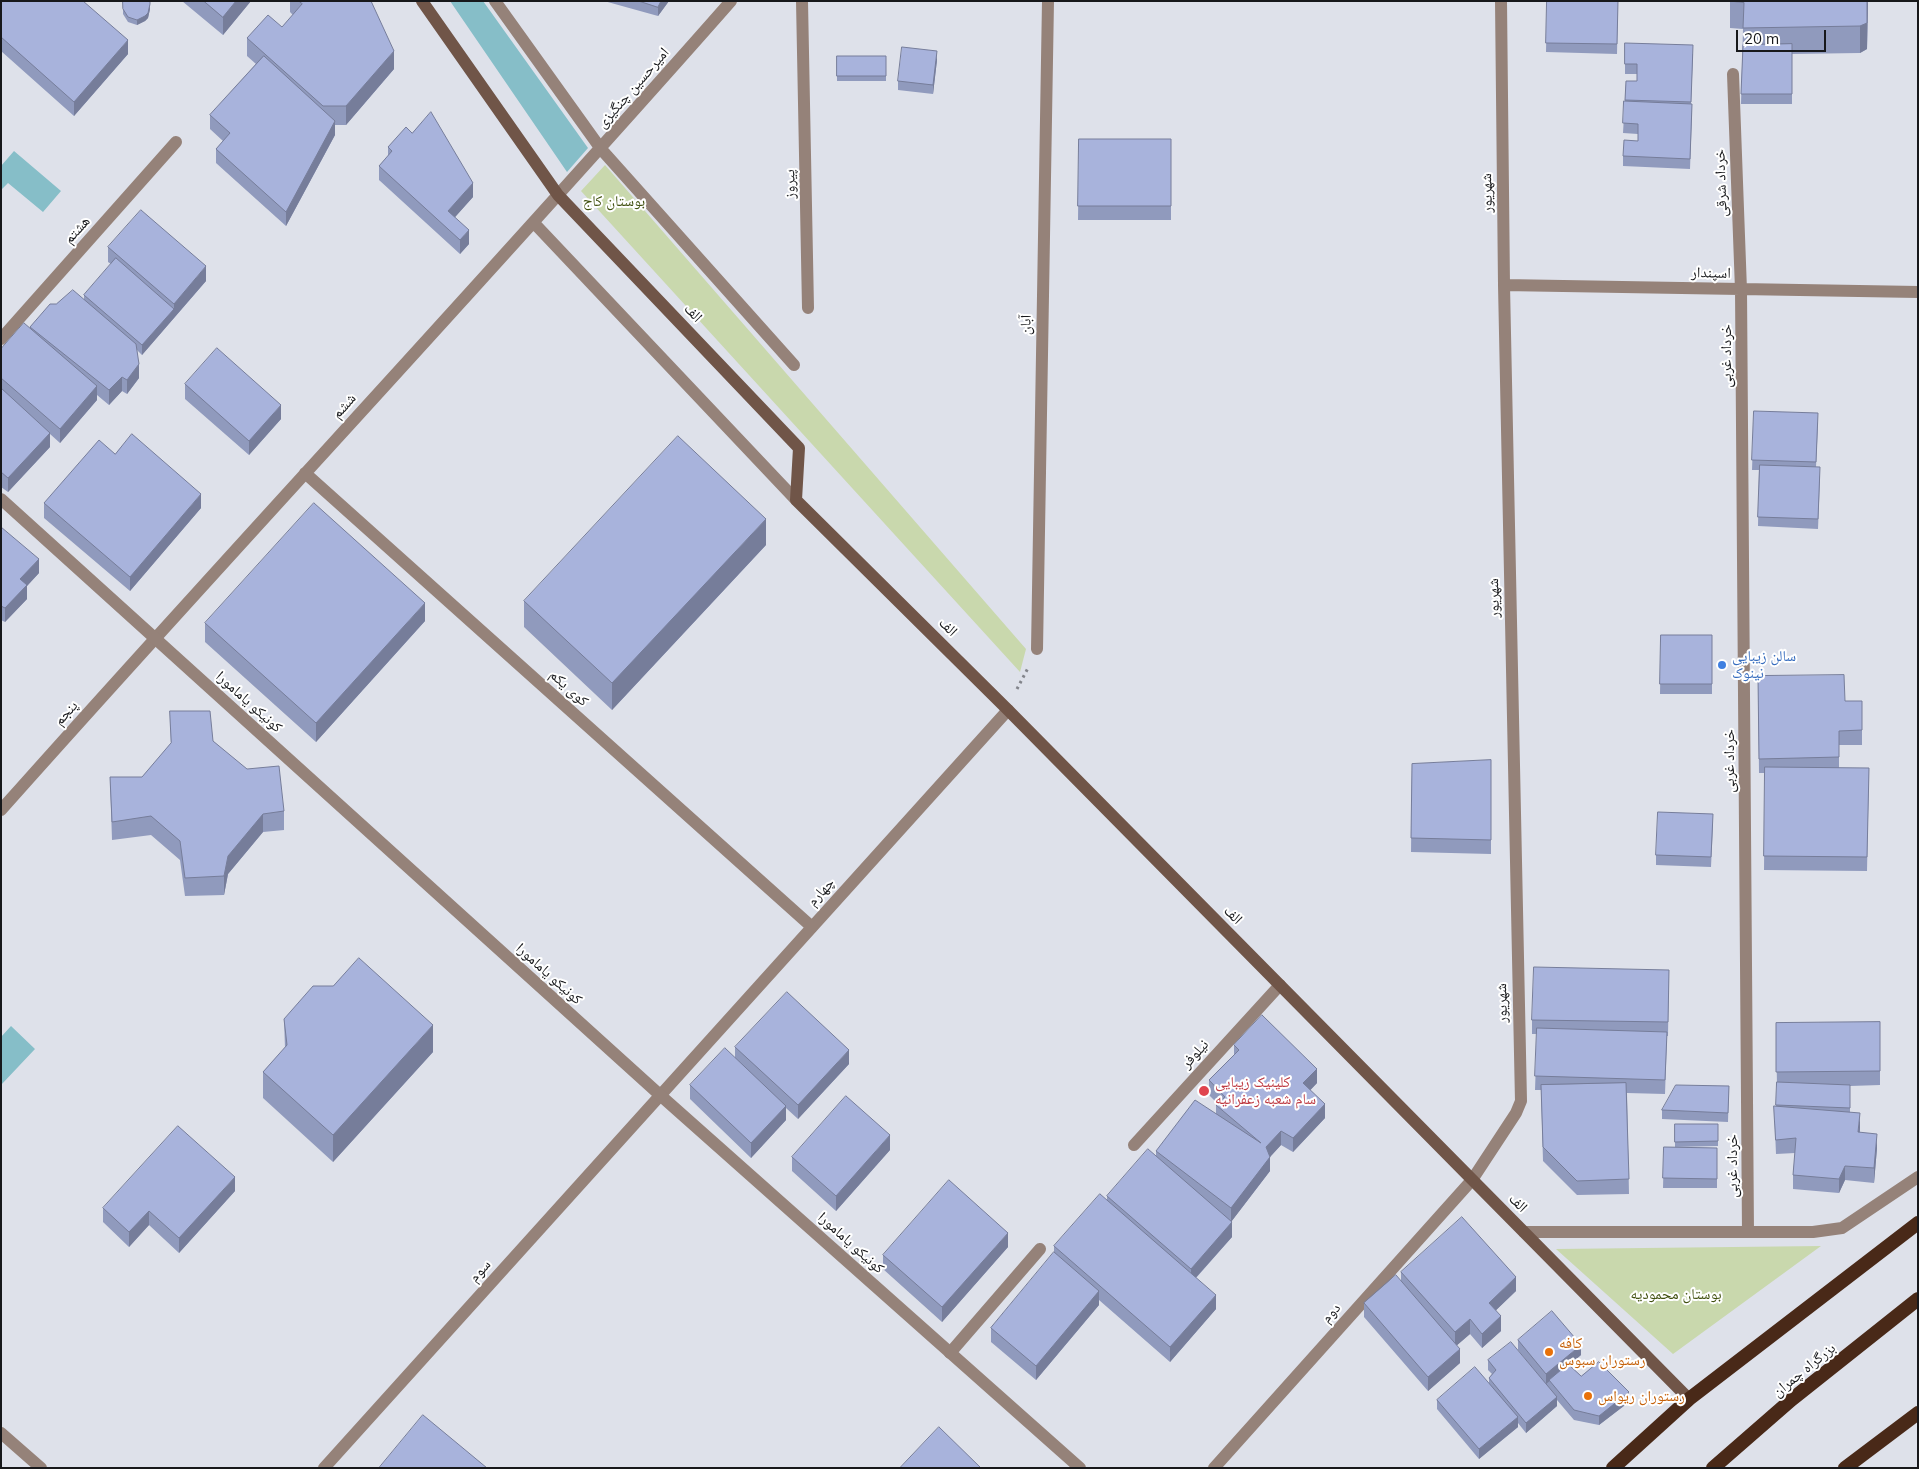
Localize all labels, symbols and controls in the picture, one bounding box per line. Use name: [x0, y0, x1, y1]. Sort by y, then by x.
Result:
scale bar: [1739, 20, 1829, 52]
text: 20 m: [1744, 29, 1779, 48]
street label: امیرحسین چنگیزی: [593, 44, 673, 132]
street label: خرداد شرقی: [1711, 149, 1731, 217]
street label: پیروز: [781, 169, 799, 199]
street label: شهریور: [1478, 173, 1496, 213]
park label: بوستان کاج: [583, 192, 645, 210]
street label: هشتم: [60, 213, 94, 247]
street label: اسپندار: [1691, 264, 1731, 282]
street label: الف: [680, 300, 706, 326]
street label: آبان: [1017, 315, 1035, 335]
street label: خرداد غربی: [1717, 324, 1735, 388]
street label: ششم: [328, 390, 360, 422]
street label: شهریور: [1485, 578, 1503, 618]
street label: الف: [935, 614, 961, 640]
place label: سالن زیبایی نینوک: [1732, 647, 1796, 682]
marker: سالن زیبایی نینوک: [1716, 659, 1728, 671]
street label: کوی یکم: [546, 666, 592, 710]
street label: کونیکو یامامورا: [212, 667, 286, 737]
street label: پنجم: [50, 697, 82, 729]
street label: خرداد غربی: [1720, 729, 1738, 793]
street label: چهارم: [804, 874, 838, 910]
street label: الف: [1220, 902, 1246, 928]
street label: کونیکو یامامورا: [512, 939, 586, 1009]
street label: شهریور: [1493, 983, 1511, 1023]
street label: نیلوفر: [1177, 1036, 1213, 1072]
place label: کلینیک زیبایی سام شعبه زعفرانیه: [1215, 1073, 1316, 1108]
marker: کلینیک زیبایی سام شعبه زعفرانیه: [1197, 1084, 1211, 1098]
street label: خرداد غربی: [1723, 1134, 1741, 1198]
street label: الف: [1505, 1190, 1531, 1216]
street label: کونیکو یامامورا: [814, 1208, 888, 1278]
street label: سوم: [465, 1256, 495, 1286]
park label: بوستان محمودیه: [1630, 1285, 1722, 1303]
street label: دوم: [1317, 1299, 1345, 1327]
place label: کافه رستوران سبوس: [1559, 1334, 1646, 1369]
street label: بزرگراه چمران: [1769, 1339, 1839, 1401]
marker: کافه رستوران سبوس: [1543, 1346, 1555, 1358]
place label: رستوران ریواس: [1598, 1387, 1685, 1405]
marker: رستوران ریواس: [1582, 1390, 1594, 1402]

